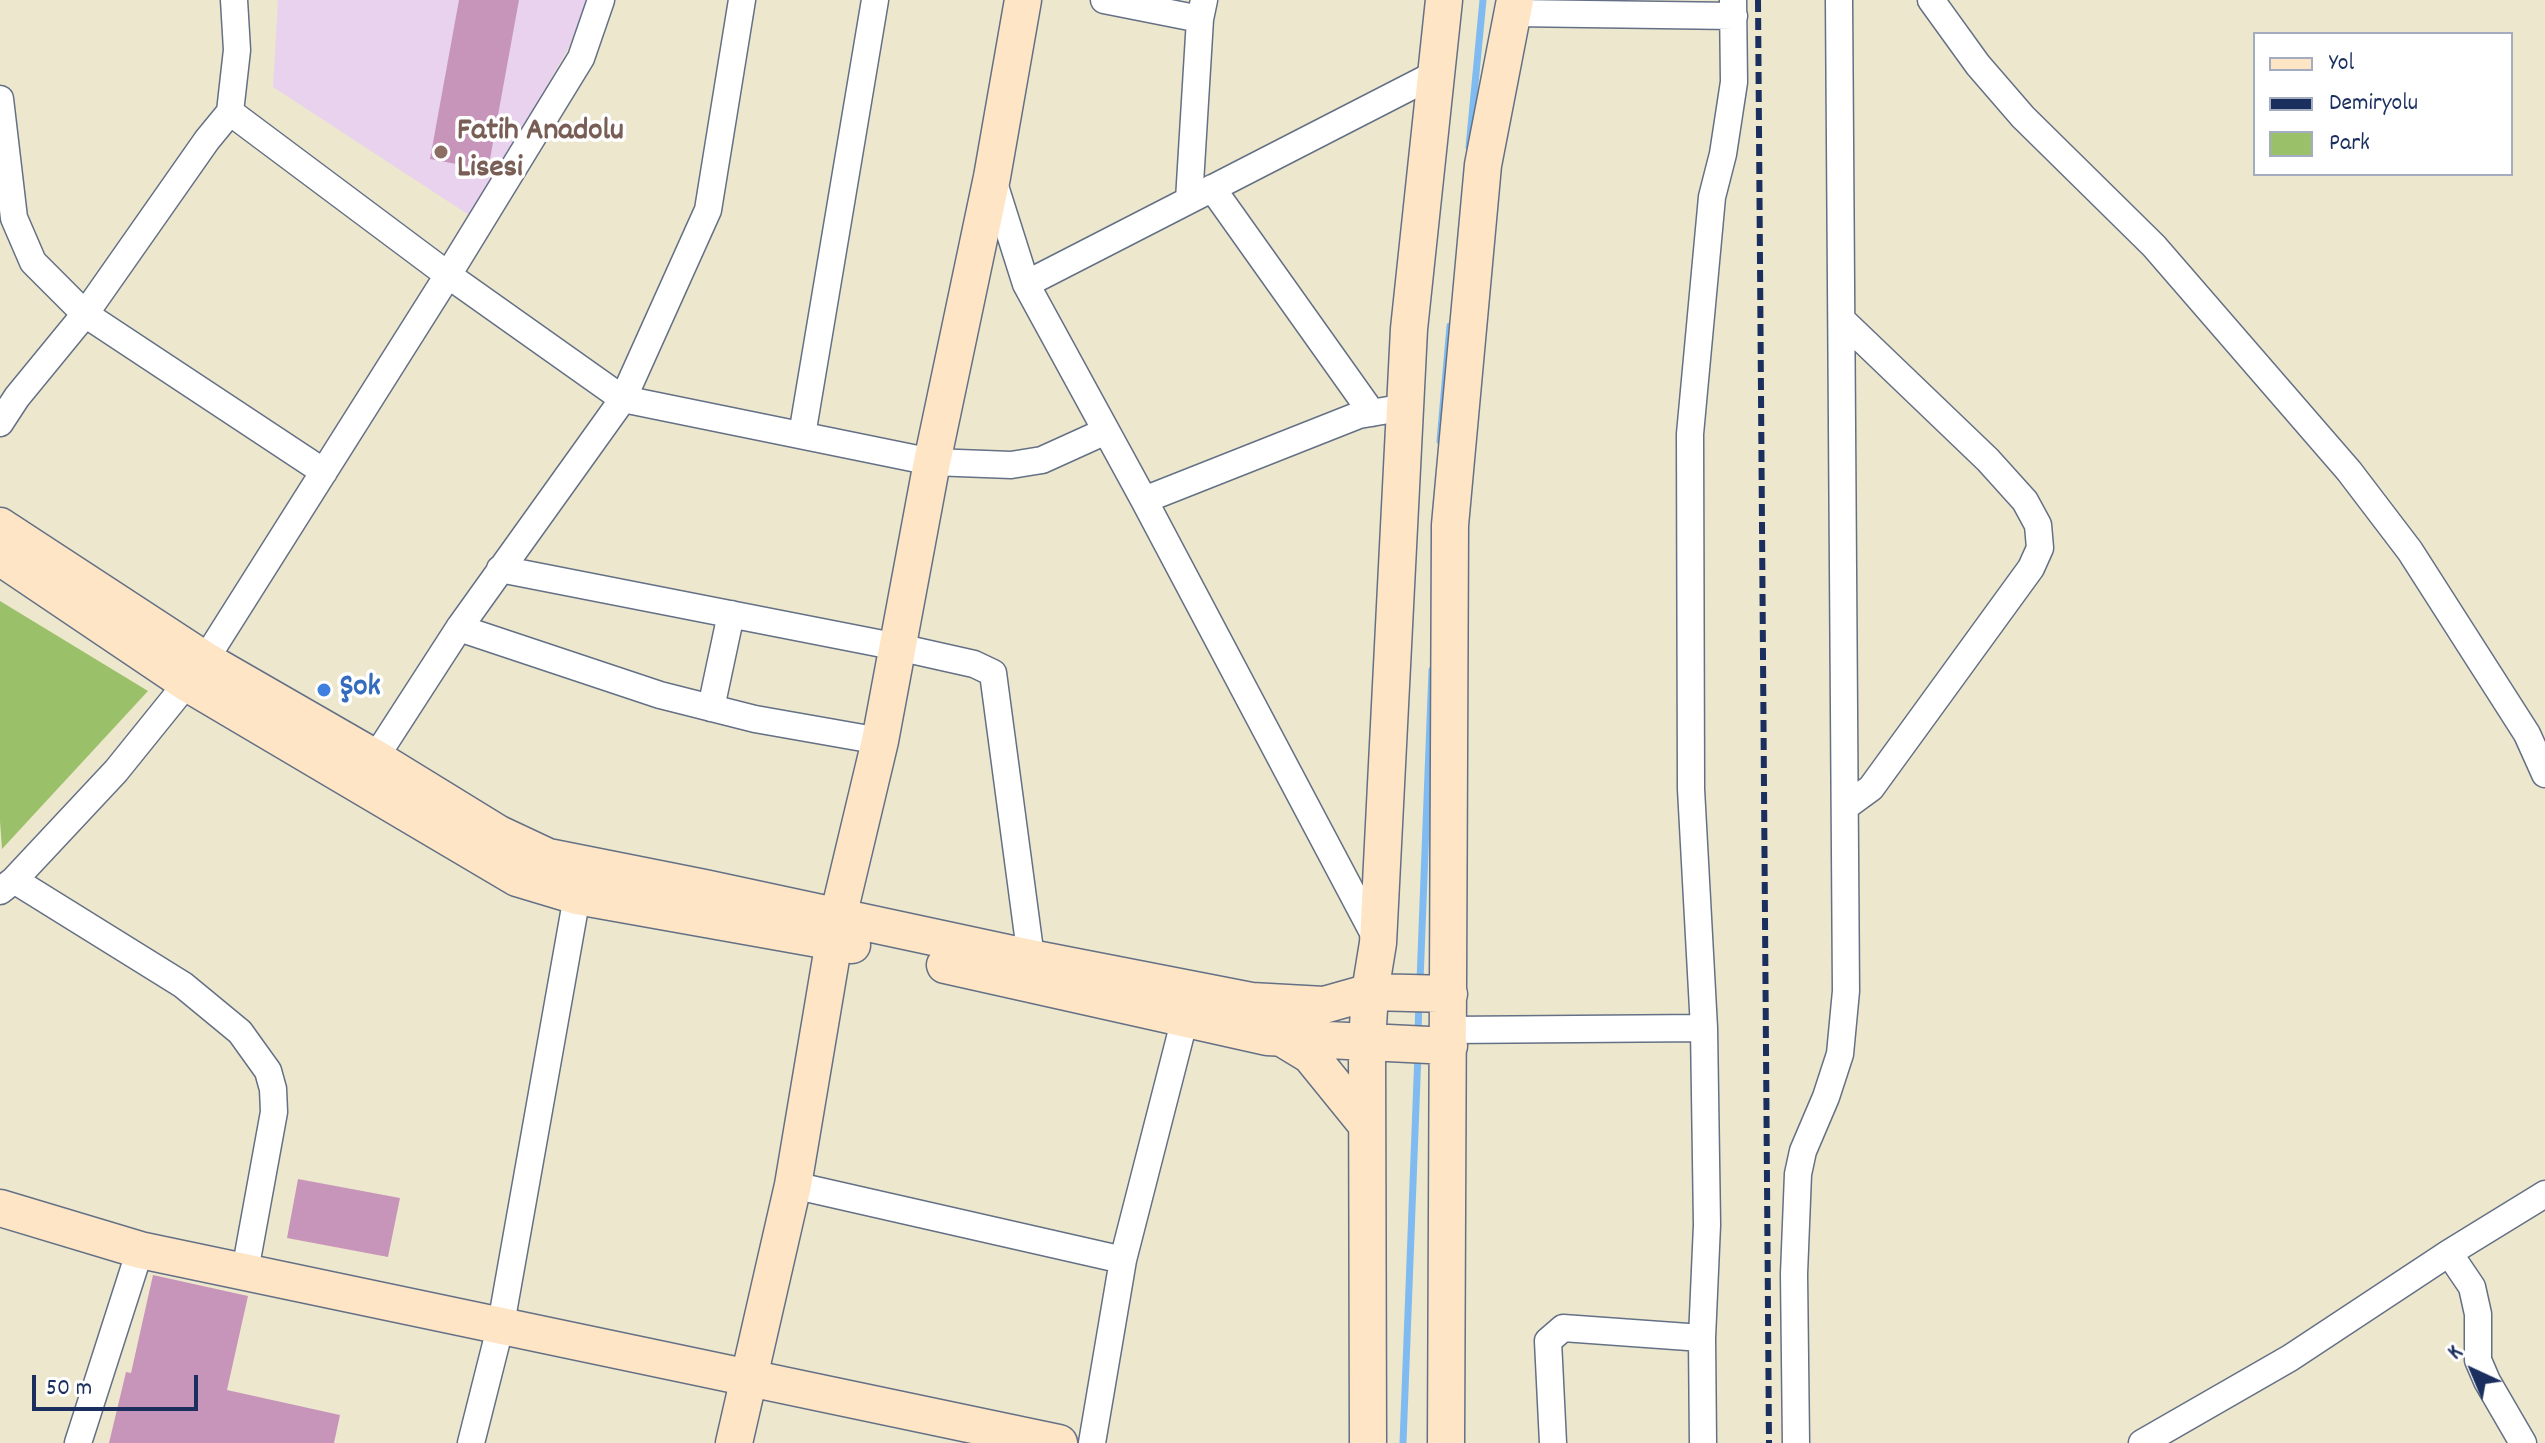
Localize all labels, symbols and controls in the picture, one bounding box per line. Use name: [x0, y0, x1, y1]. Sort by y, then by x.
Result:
legend: [2253, 32, 2513, 176]
text: Yol: [2329, 47, 2354, 81]
text: Demiryolu: [2329, 87, 2418, 121]
place label: Fatih Anadolu Lisesi: [457, 115, 624, 190]
text: Park: [2329, 127, 2370, 161]
marker: Fatih Anadolu Lisesi: [432, 143, 450, 161]
place label: Şok: [340, 671, 381, 709]
marker: Şok: [315, 681, 333, 699]
north arrow: [2433, 1331, 2513, 1411]
text: K: [2442, 1339, 2470, 1368]
scale bar: [36, 1359, 202, 1409]
text: 50 m: [46, 1372, 92, 1406]

